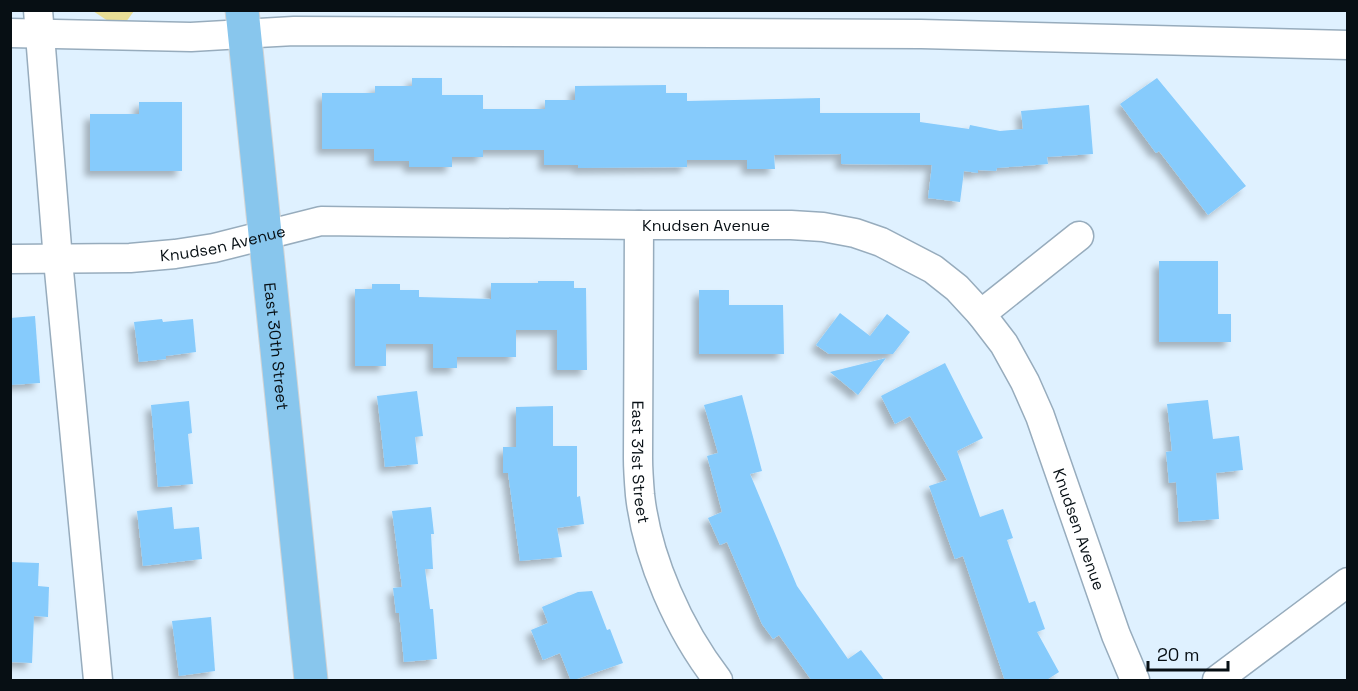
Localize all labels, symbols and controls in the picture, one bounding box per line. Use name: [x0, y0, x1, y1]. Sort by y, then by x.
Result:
street label: Knudsen Avenue: [642, 215, 770, 236]
street label: Knudsen Avenue: [159, 220, 288, 266]
street label: East 30th Street: [260, 281, 294, 411]
street label: East 31st Street: [627, 401, 655, 525]
street label: Knudsen Avenue: [1048, 465, 1110, 593]
scale bar: [1148, 634, 1228, 672]
text: 20 m: [1157, 643, 1200, 666]

